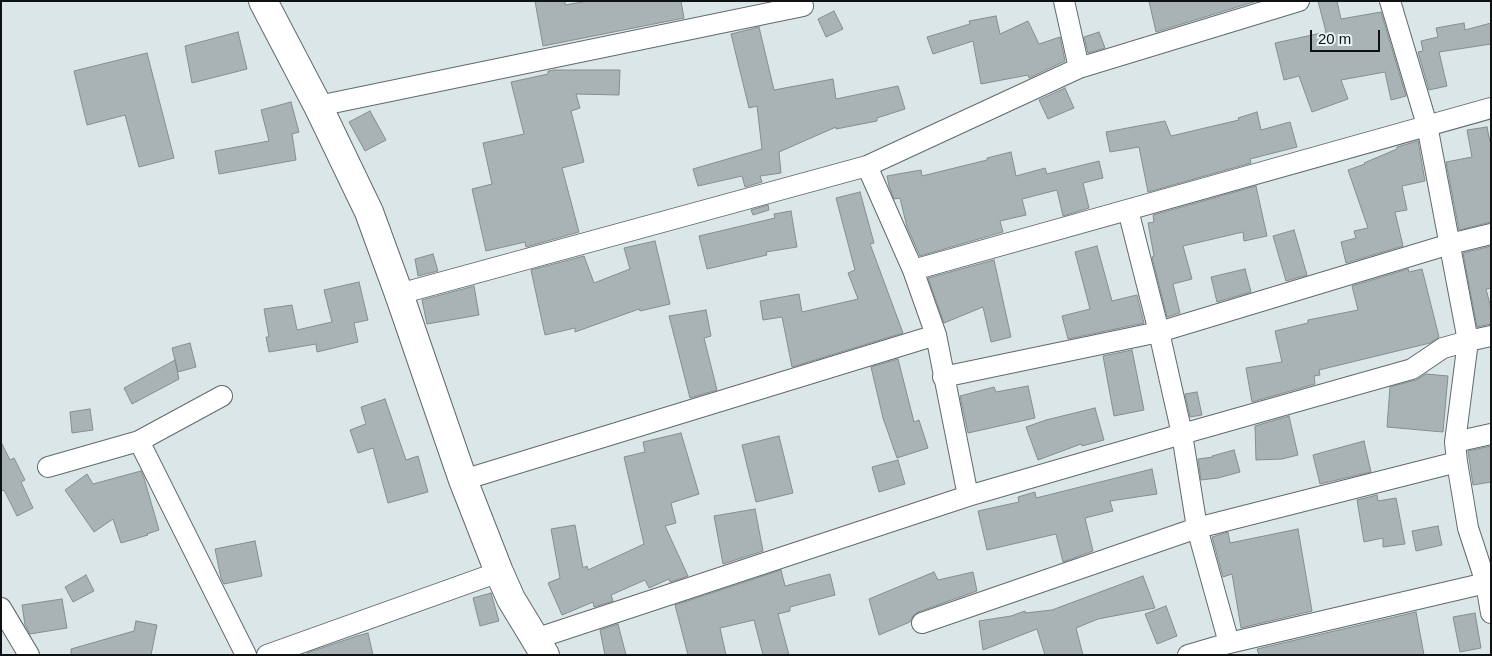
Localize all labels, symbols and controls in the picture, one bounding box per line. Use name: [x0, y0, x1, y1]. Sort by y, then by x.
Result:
scale bar: [1312, 20, 1382, 52]
text: 20 m: [1318, 30, 1351, 47]

